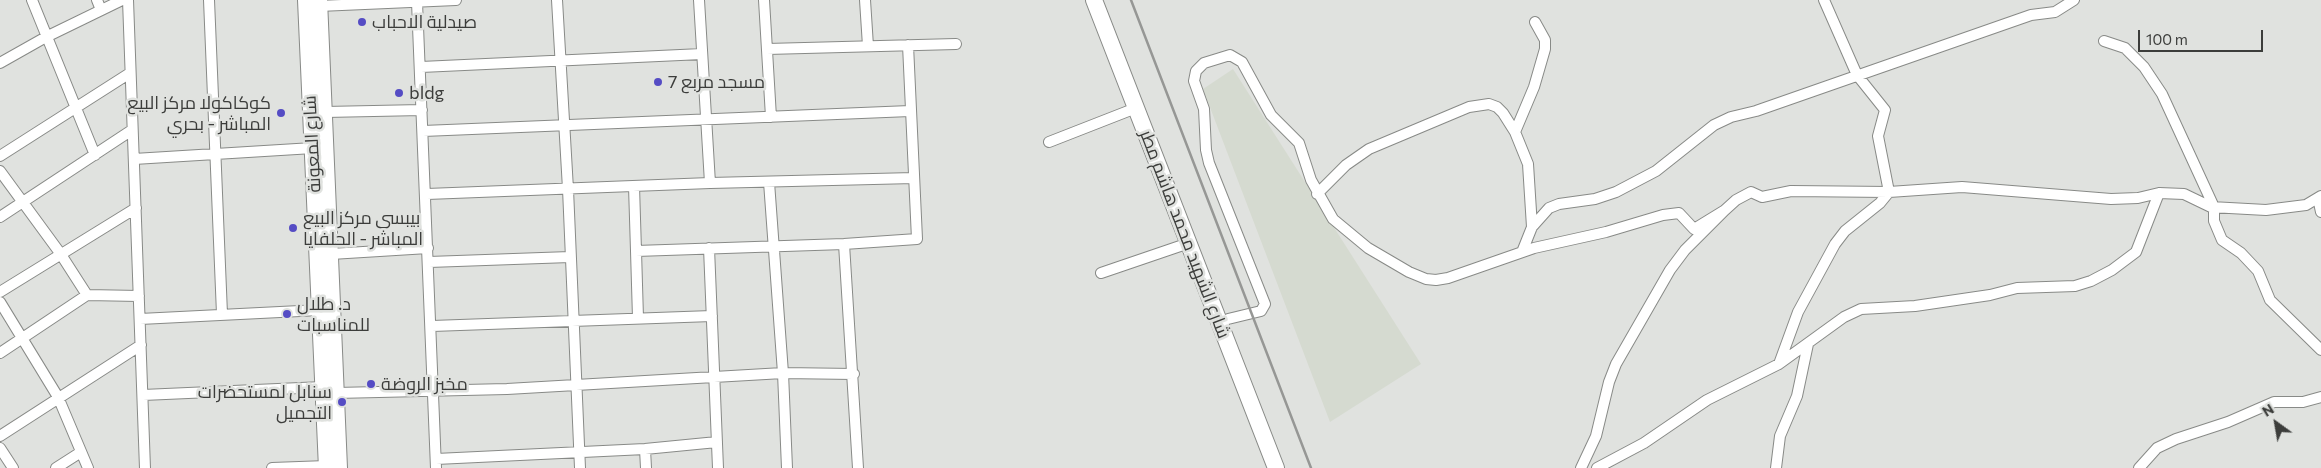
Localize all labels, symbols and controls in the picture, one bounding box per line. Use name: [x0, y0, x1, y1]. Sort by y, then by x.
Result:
place label: صيدلية الاحباب: [372, 11, 477, 33]
marker: صيدلية الاحباب: [356, 16, 368, 28]
scale bar: [2141, 20, 2266, 52]
text: 100 m: [2146, 30, 2188, 48]
place label: مسجد مربع 7: [668, 71, 765, 93]
marker: مسجد مربع 7: [652, 76, 664, 88]
place label: bldg: [409, 82, 444, 104]
marker: bldg: [393, 87, 405, 99]
place label: كوكاكولا مركز البيع المباشر - بحري: [127, 92, 271, 134]
street label: شارع المعونة: [299, 95, 325, 193]
marker: كوكاكولا مركز البيع المباشر - بحري: [275, 107, 287, 119]
street label: شارع الشهيد محمد هاشم مطر: [1135, 127, 1235, 341]
place label: بيبسي مركز البيع المباشر - الحلفايا: [303, 207, 423, 250]
marker: بيبسي مركز البيع المباشر - الحلفايا: [287, 222, 299, 234]
place label: د. طلال للمناسبات: [297, 293, 370, 336]
marker: د. طلال للمناسبات: [281, 308, 293, 320]
place label: مخبز الروضة: [381, 373, 468, 395]
marker: مخبز الروضة: [365, 378, 377, 390]
place label: سنابل لمستحضرات التجميل: [198, 381, 332, 424]
marker: سنابل لمستحضرات التجميل: [336, 396, 348, 408]
north arrow: [2251, 398, 2301, 448]
text: N: [2259, 400, 2277, 420]

